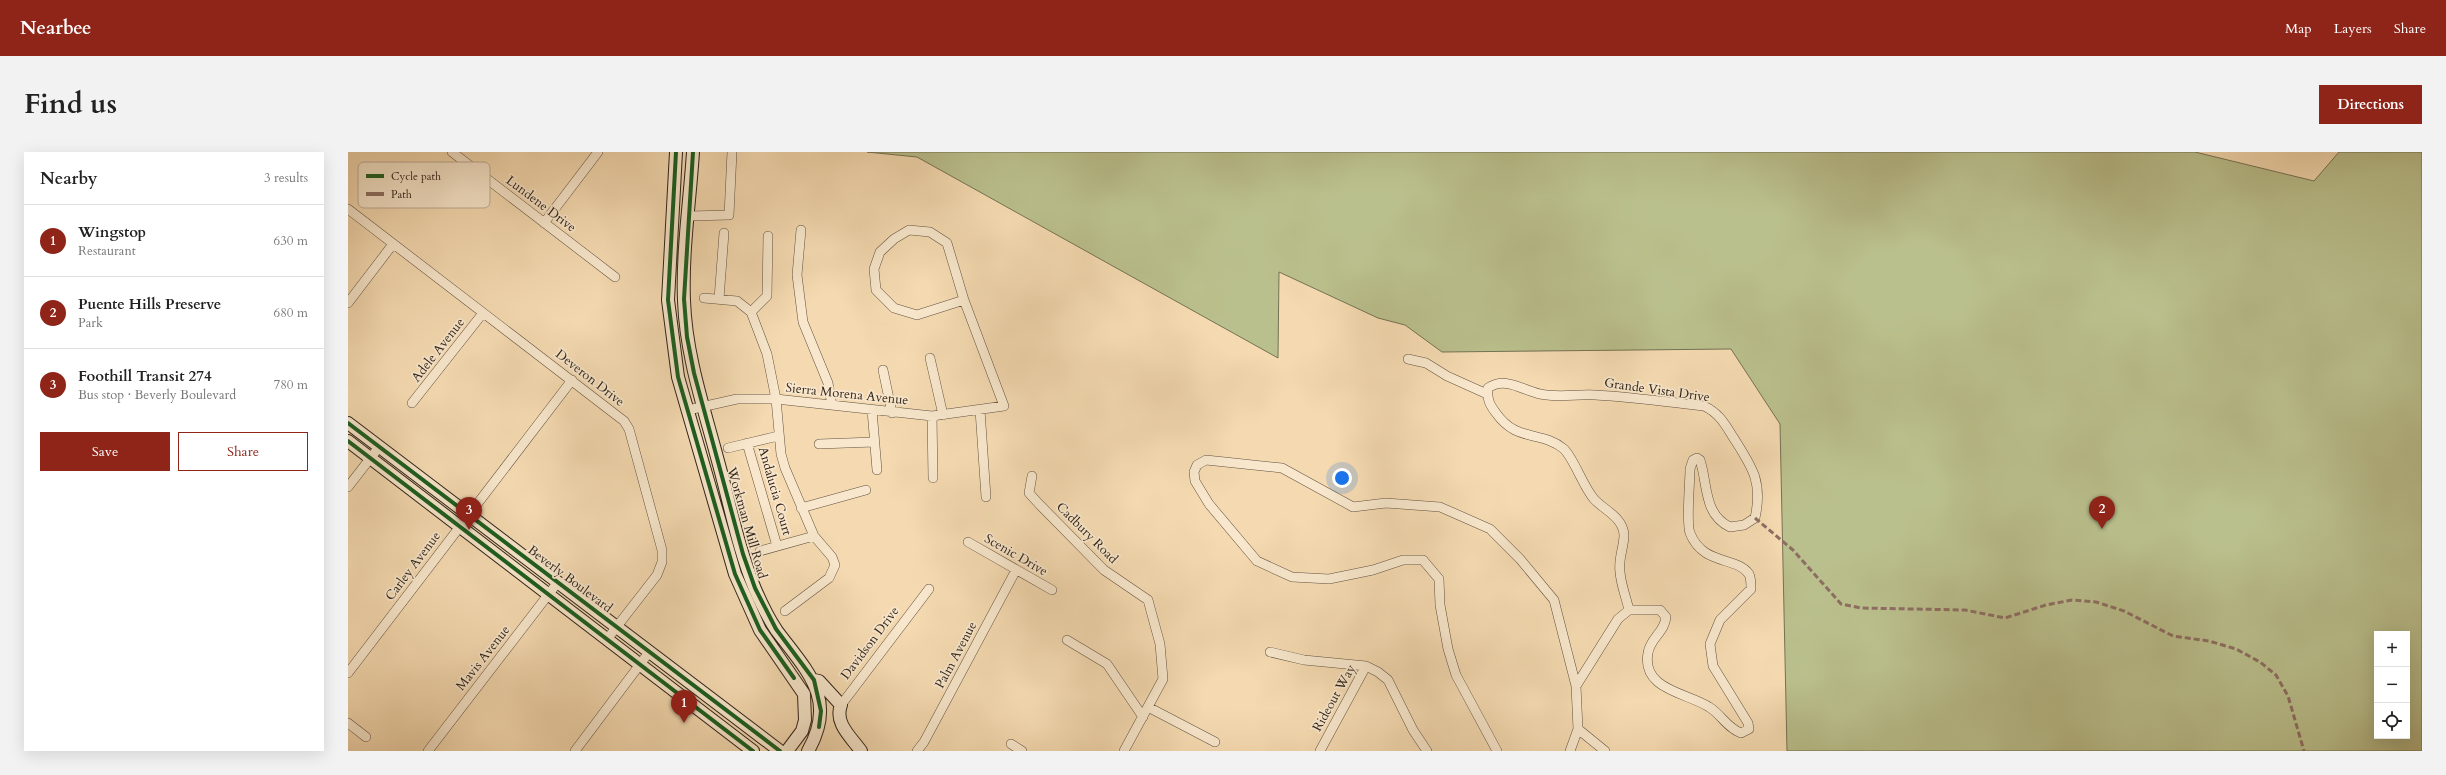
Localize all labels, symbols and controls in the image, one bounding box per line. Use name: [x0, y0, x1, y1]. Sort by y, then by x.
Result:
text: Nearbee: [20, 15, 91, 41]
text: Map: [2285, 19, 2312, 38]
text: Layers: [2334, 19, 2372, 38]
text: Share: [2394, 19, 2426, 38]
text: Find us: [24, 85, 117, 123]
button: Directions: [2319, 85, 2422, 124]
legend: [358, 162, 490, 208]
text: Nearby: [40, 167, 97, 190]
text: 3 results: [264, 169, 308, 187]
text: Cycle path: [391, 169, 441, 184]
street label: Lundene Drive: [502, 172, 580, 236]
text: Path: [391, 187, 412, 202]
text: Wingstop: [78, 222, 146, 242]
text: 1: [50, 232, 56, 250]
text: 630 m: [274, 232, 308, 250]
text: Restaurant: [78, 242, 136, 260]
text: Puente Hills Preserve: [78, 294, 221, 314]
text: 2: [50, 304, 56, 322]
text: 680 m: [274, 304, 308, 322]
text: Park: [78, 314, 103, 332]
street label: Adele Avenue: [407, 314, 469, 386]
street label: Deveron Drive: [552, 345, 628, 411]
text: Foothill Transit 274: [78, 366, 212, 386]
street label: Grande Vista Drive: [1603, 374, 1711, 406]
text: 3: [50, 376, 56, 394]
text: 780 m: [274, 376, 308, 394]
street label: Sierra Morena Avenue: [785, 379, 909, 409]
text: Bus stop · Beverly Boulevard: [78, 386, 236, 404]
button: Save: [40, 432, 170, 471]
button: Share: [178, 432, 308, 471]
street label: Andalucia Court: [754, 445, 796, 537]
street label: Workman Mill Road: [722, 464, 772, 581]
your location: [1332, 468, 1352, 488]
pin: 2: [2089, 496, 2115, 529]
pin: 3: [456, 497, 482, 530]
street label: Cadbury Road: [1052, 498, 1122, 568]
street label: Carley Avenue: [381, 528, 445, 604]
street label: Scenic Drive: [981, 530, 1051, 580]
street label: Beverly Boulevard: [524, 541, 616, 617]
street label: Davidson Drive: [837, 603, 903, 683]
street label: Palm Avenue: [931, 618, 981, 692]
street label: Mavis Avenue: [452, 622, 514, 694]
map controls: [2374, 631, 2410, 739]
button: +: [2374, 631, 2410, 667]
street label: Rideout Way: [1308, 661, 1360, 735]
button: −: [2374, 667, 2410, 703]
pin: 1: [671, 690, 697, 723]
button: locate: [2374, 703, 2410, 739]

